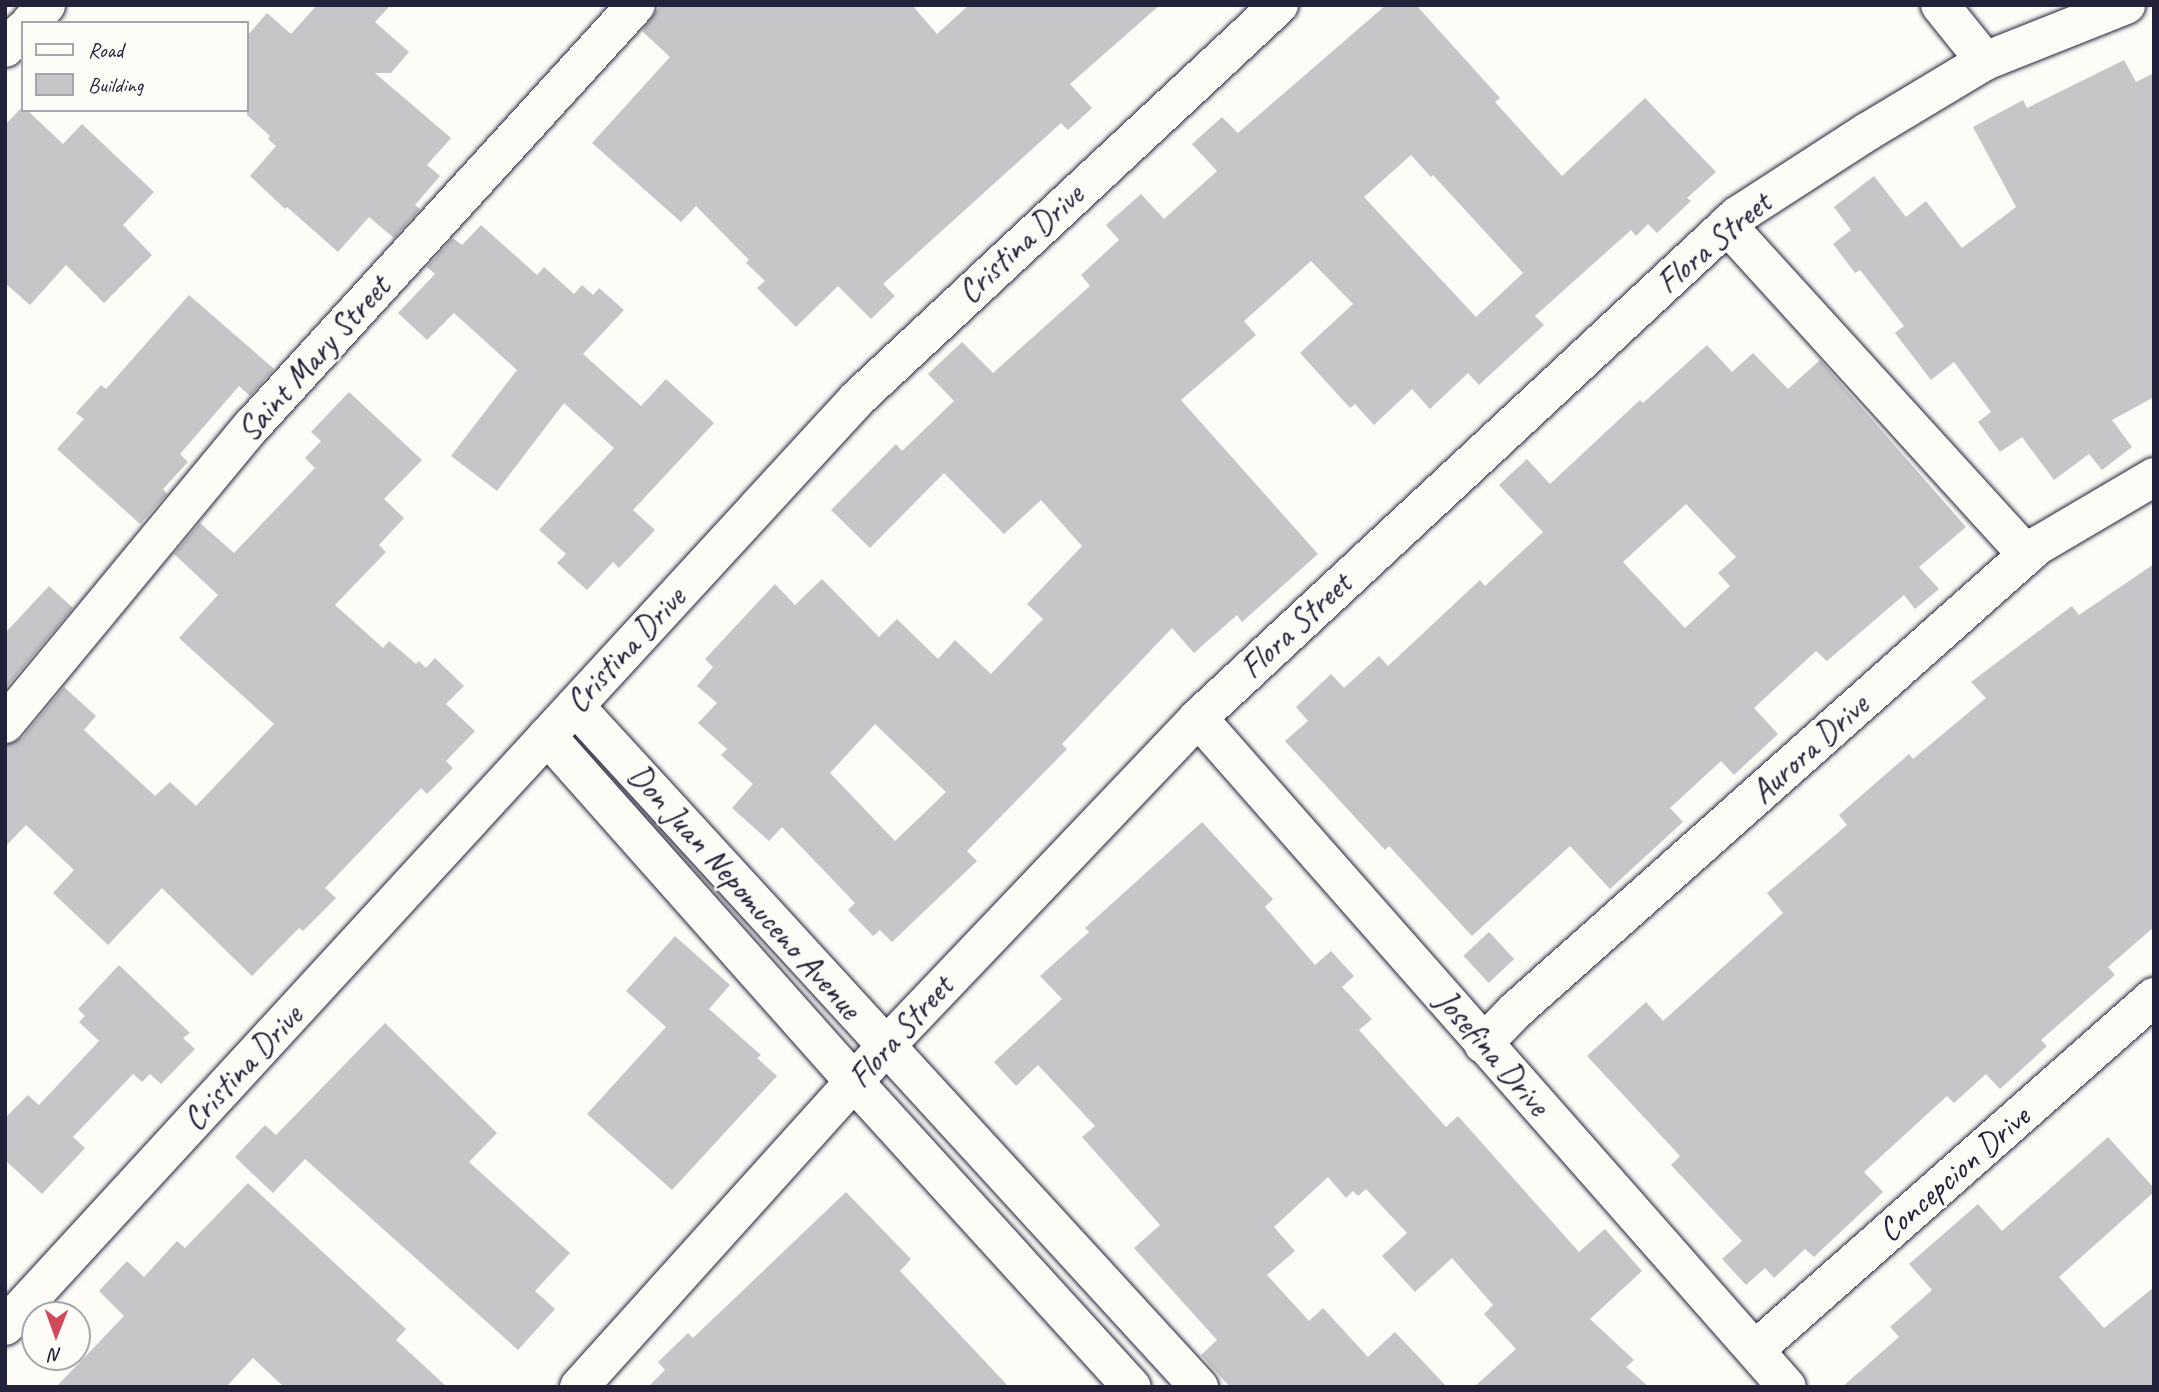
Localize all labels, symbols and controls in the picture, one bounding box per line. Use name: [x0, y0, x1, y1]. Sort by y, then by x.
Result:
legend: [21, 21, 248, 112]
text: Road: [88, 37, 123, 63]
text: Building: [88, 72, 143, 98]
street label: Cristina Drive: [950, 176, 1092, 312]
street label: Flora Street: [1648, 184, 1780, 302]
street label: Saint Mary Street: [229, 267, 399, 451]
street label: Flora Street: [1232, 565, 1360, 687]
street label: Cristina Drive: [558, 579, 694, 721]
street label: Aurora Drive: [1743, 686, 1877, 812]
street label: Don Juan Nepomuceno Avenue: [618, 755, 870, 1029]
street label: Flora Street: [840, 968, 962, 1096]
street label: Josefina Drive: [1426, 982, 1558, 1124]
street label: Cristina Drive: [175, 997, 311, 1139]
street label: Concepcion Drive: [1870, 1097, 2038, 1251]
north arrow: [21, 1301, 91, 1371]
text: N: [50, 1343, 62, 1367]

